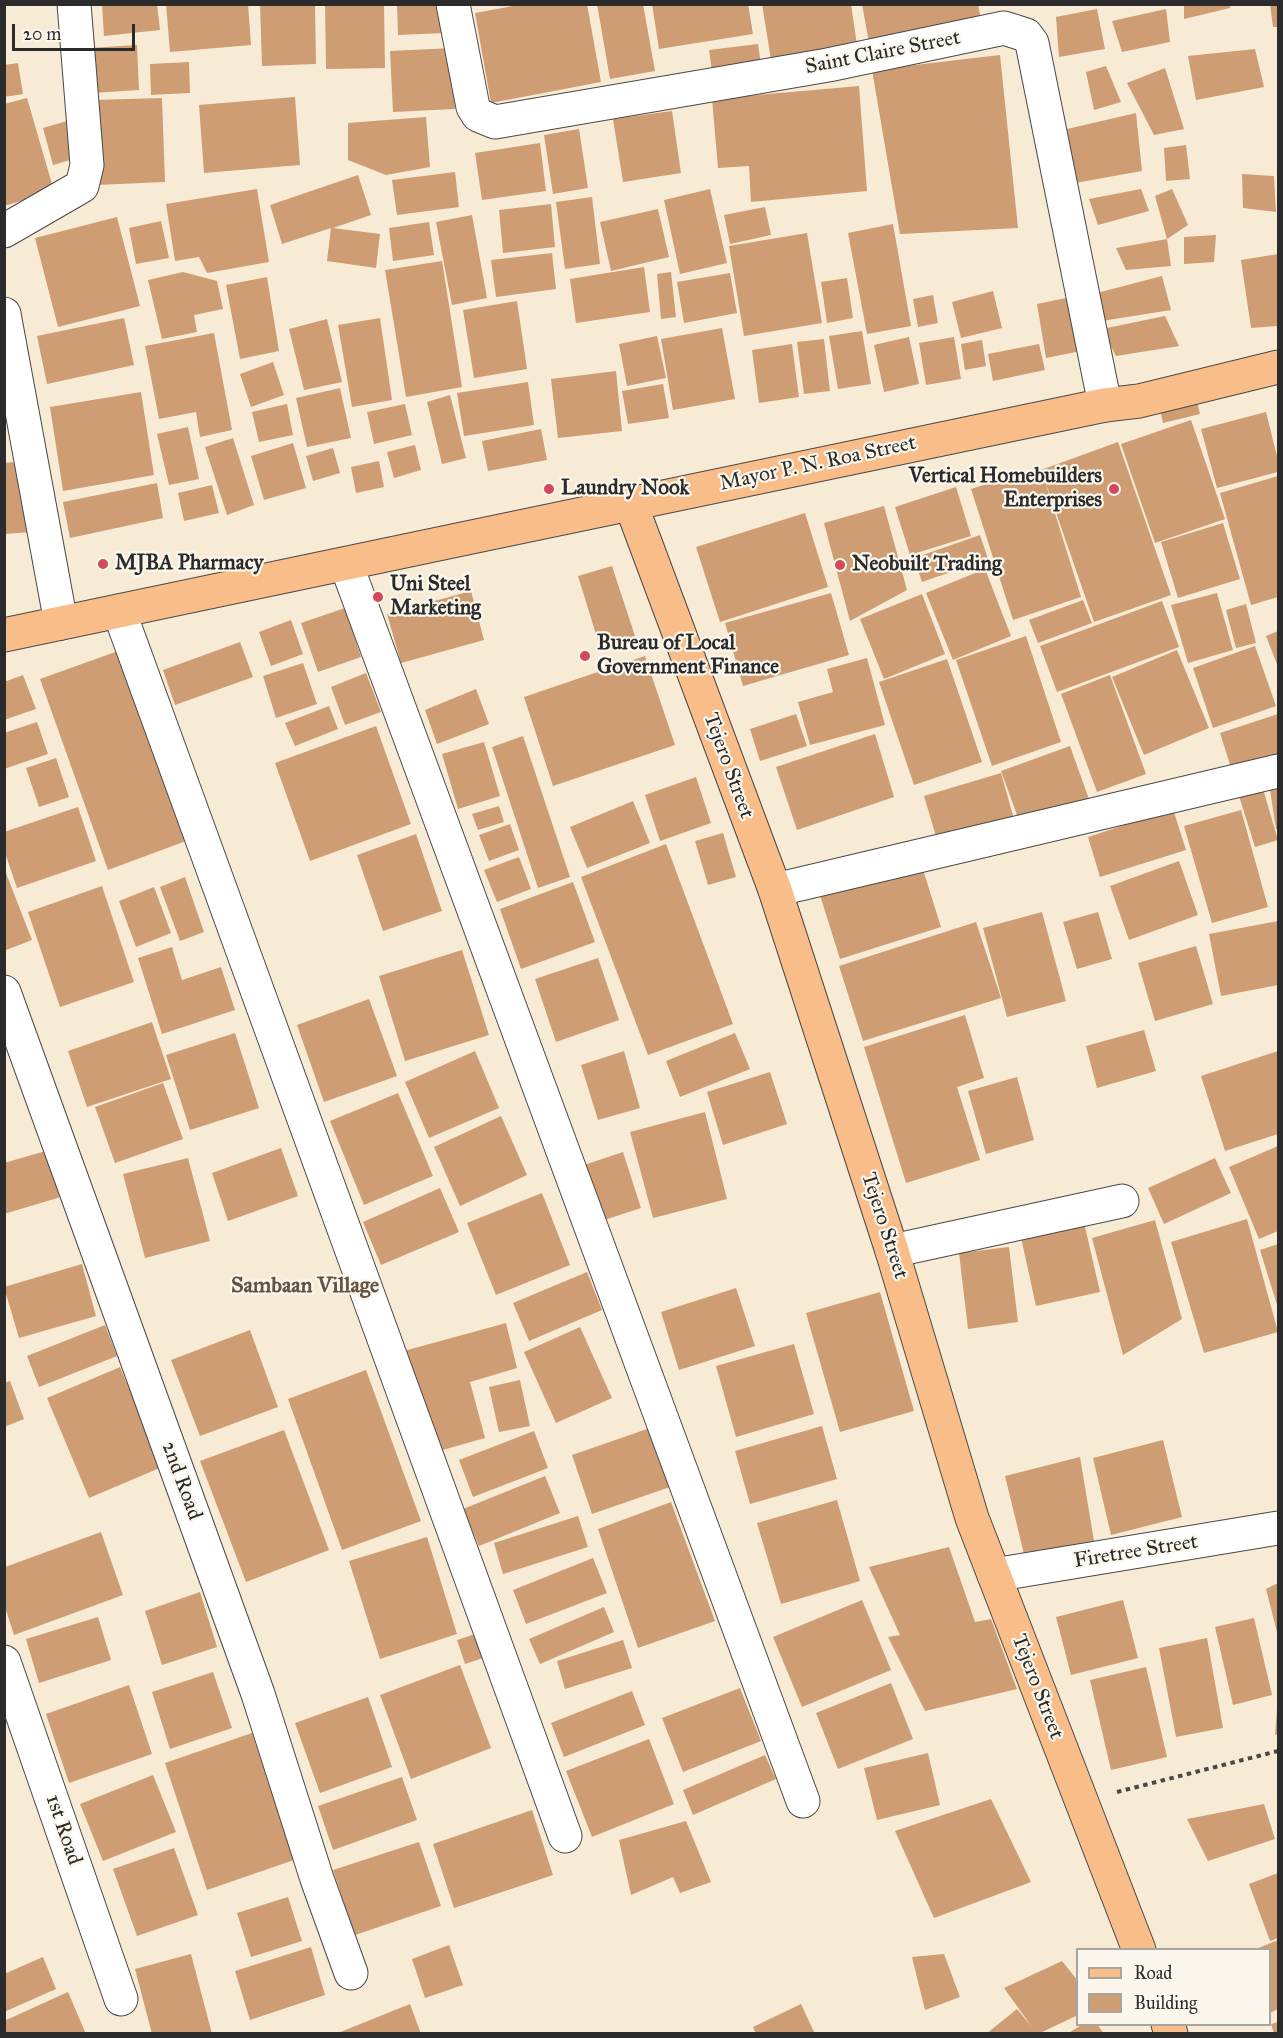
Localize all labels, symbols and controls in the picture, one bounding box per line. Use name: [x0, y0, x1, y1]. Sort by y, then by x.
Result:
scale bar: [15, 12, 138, 50]
text: 20 m: [23, 23, 61, 45]
street label: Saint Claire Street: [803, 26, 963, 80]
street label: Mayor P. N. Roa Street: [718, 431, 918, 497]
place label: Vertical Homebuilders Enterprises: [909, 464, 1102, 514]
place label: Laundry Nook: [561, 476, 689, 502]
marker: Laundry Nook: [542, 482, 556, 496]
marker: Vertical Homebuilders Enterprises: [1107, 482, 1121, 496]
place label: MJBA Pharmacy: [115, 551, 263, 577]
place label: Neobuilt Trading: [852, 552, 1002, 578]
marker: MJBA Pharmacy: [96, 557, 110, 571]
marker: Neobuilt Trading: [833, 558, 847, 572]
place label: Uni Steel Marketing: [390, 572, 481, 622]
marker: Uni Steel Marketing: [371, 590, 385, 604]
place label: Bureau of Local Government Finance: [597, 631, 779, 681]
marker: Bureau of Local Government Finance: [578, 649, 592, 663]
street label: Tejero Street: [697, 710, 759, 822]
street label: Tejero Street: [855, 1170, 913, 1282]
district label: Sambaan Village: [231, 1274, 379, 1300]
street label: 2nd Road: [155, 1438, 207, 1524]
street label: Firetree Street: [1072, 1530, 1200, 1574]
street label: Tejero Street: [1005, 1631, 1069, 1743]
street label: 1st Road: [39, 1792, 87, 1868]
legend: [1076, 1948, 1271, 2026]
text: Road: [1134, 1962, 1172, 1984]
text: Building: [1134, 1992, 1197, 2014]

